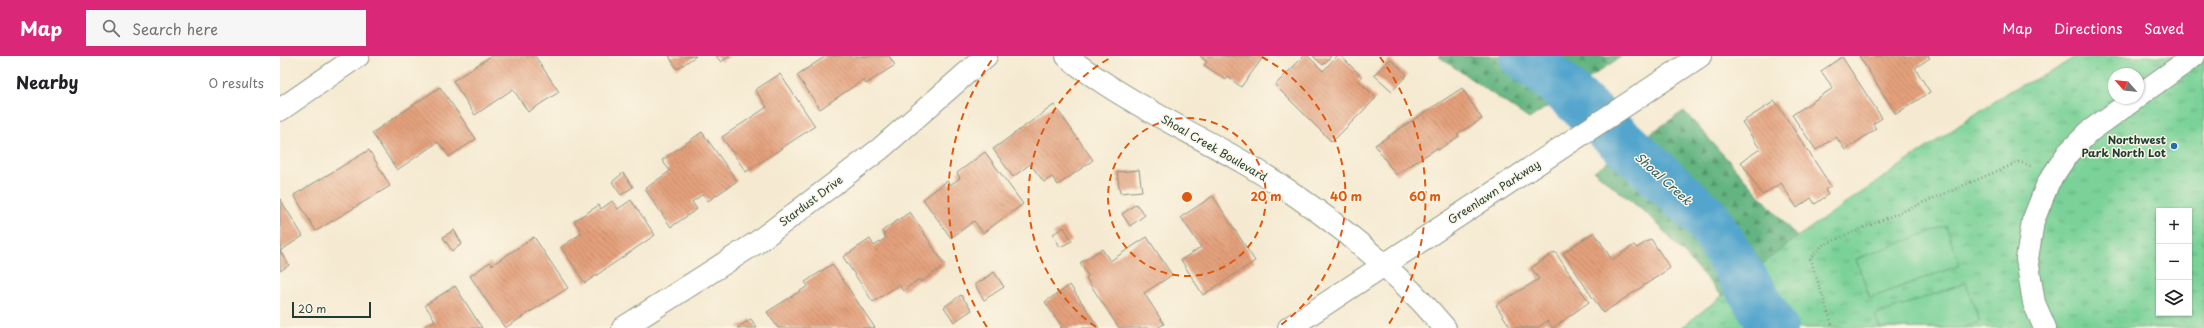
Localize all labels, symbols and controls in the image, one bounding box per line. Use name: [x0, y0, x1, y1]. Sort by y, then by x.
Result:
search box: [86, 10, 366, 46]
text: Map: [20, 14, 62, 42]
icon: search: [100, 17, 122, 39]
text: Search here: [132, 17, 218, 40]
text: Map: [2002, 18, 2032, 39]
text: Directions: [2054, 18, 2122, 39]
text: Saved: [2144, 18, 2184, 39]
north arrow: [2108, 68, 2144, 104]
text: Nearby: [16, 69, 78, 95]
text: 0 results: [209, 73, 264, 92]
street label: Shoal Creek Boulevard: [1158, 110, 1271, 185]
place label: Northwest Park North Lot: [2082, 131, 2167, 161]
marker: Northwest Park North Lot: [2169, 141, 2179, 151]
water label: Shoal Creek: [1631, 148, 1697, 209]
street label: Greenlawn Parkway: [1444, 155, 1543, 228]
street label: Stardust Drive: [775, 171, 846, 230]
text: 20 m: [1250, 187, 1282, 205]
text: 40 m: [1330, 187, 1362, 205]
text: 60 m: [1409, 187, 1441, 205]
centre of rings: [1180, 190, 1194, 204]
map controls: [2156, 208, 2192, 316]
button: +: [2156, 208, 2192, 244]
button: −: [2156, 244, 2192, 280]
button: layers: [2156, 280, 2192, 316]
scale bar: [292, 300, 371, 319]
text: 20 m: [298, 300, 326, 317]

